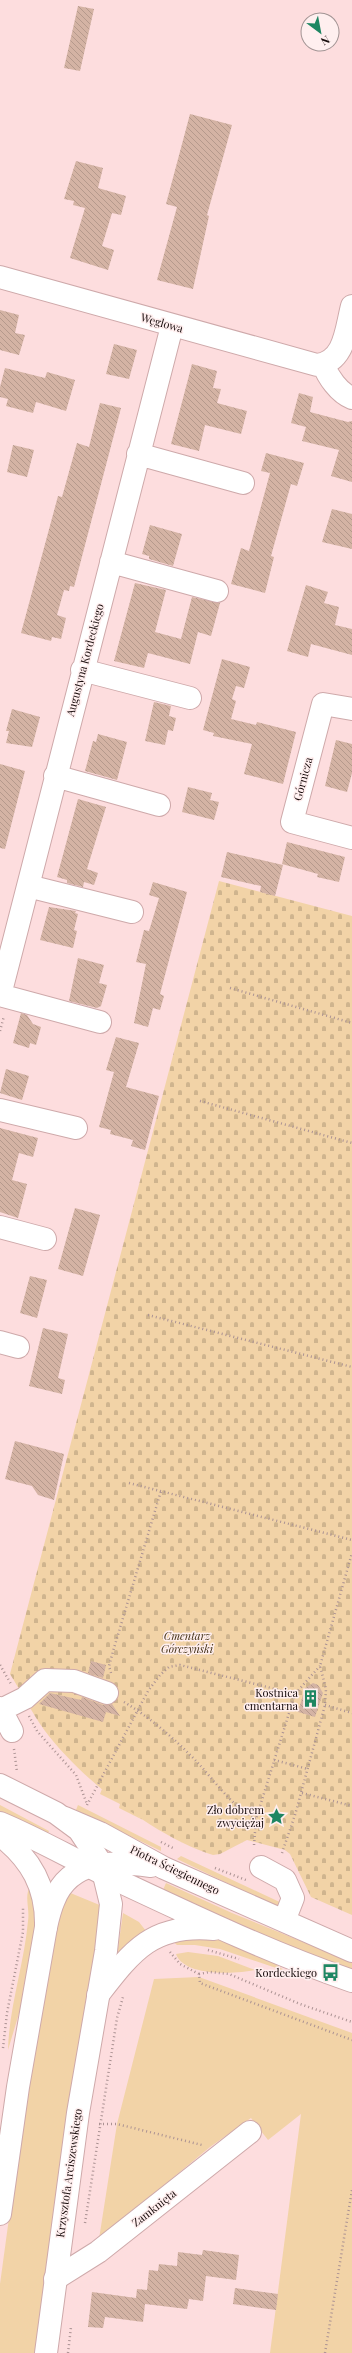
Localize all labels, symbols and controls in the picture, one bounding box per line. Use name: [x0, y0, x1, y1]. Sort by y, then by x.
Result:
north arrow: [300, 12, 340, 52]
text: N: [318, 32, 333, 49]
street label: Węglowa: [138, 309, 186, 336]
street label: Augustyna Kordeckiego: [62, 602, 107, 719]
street label: Górnicza: [290, 755, 316, 802]
park label: Cmentarz Górczyński: [161, 1628, 214, 1656]
place label: Kostnica cmentarna: [244, 1685, 299, 1713]
building icon: Kostnica cmentarna: [301, 1689, 321, 1709]
place label: Zło dobrem zwyciężaj: [207, 1802, 264, 1830]
place icon: Zło dobrem zwyciężaj: [267, 1806, 287, 1826]
street label: Piotra Ściegiennego: [128, 1841, 222, 1898]
bus stop icon: Kordeckiego: [320, 1963, 340, 1983]
place label: Kordeckiego: [255, 1965, 317, 1980]
street label: Krzysztofa Arciszewskiego: [52, 2108, 85, 2238]
street label: Zamknięta: [128, 2185, 179, 2230]

